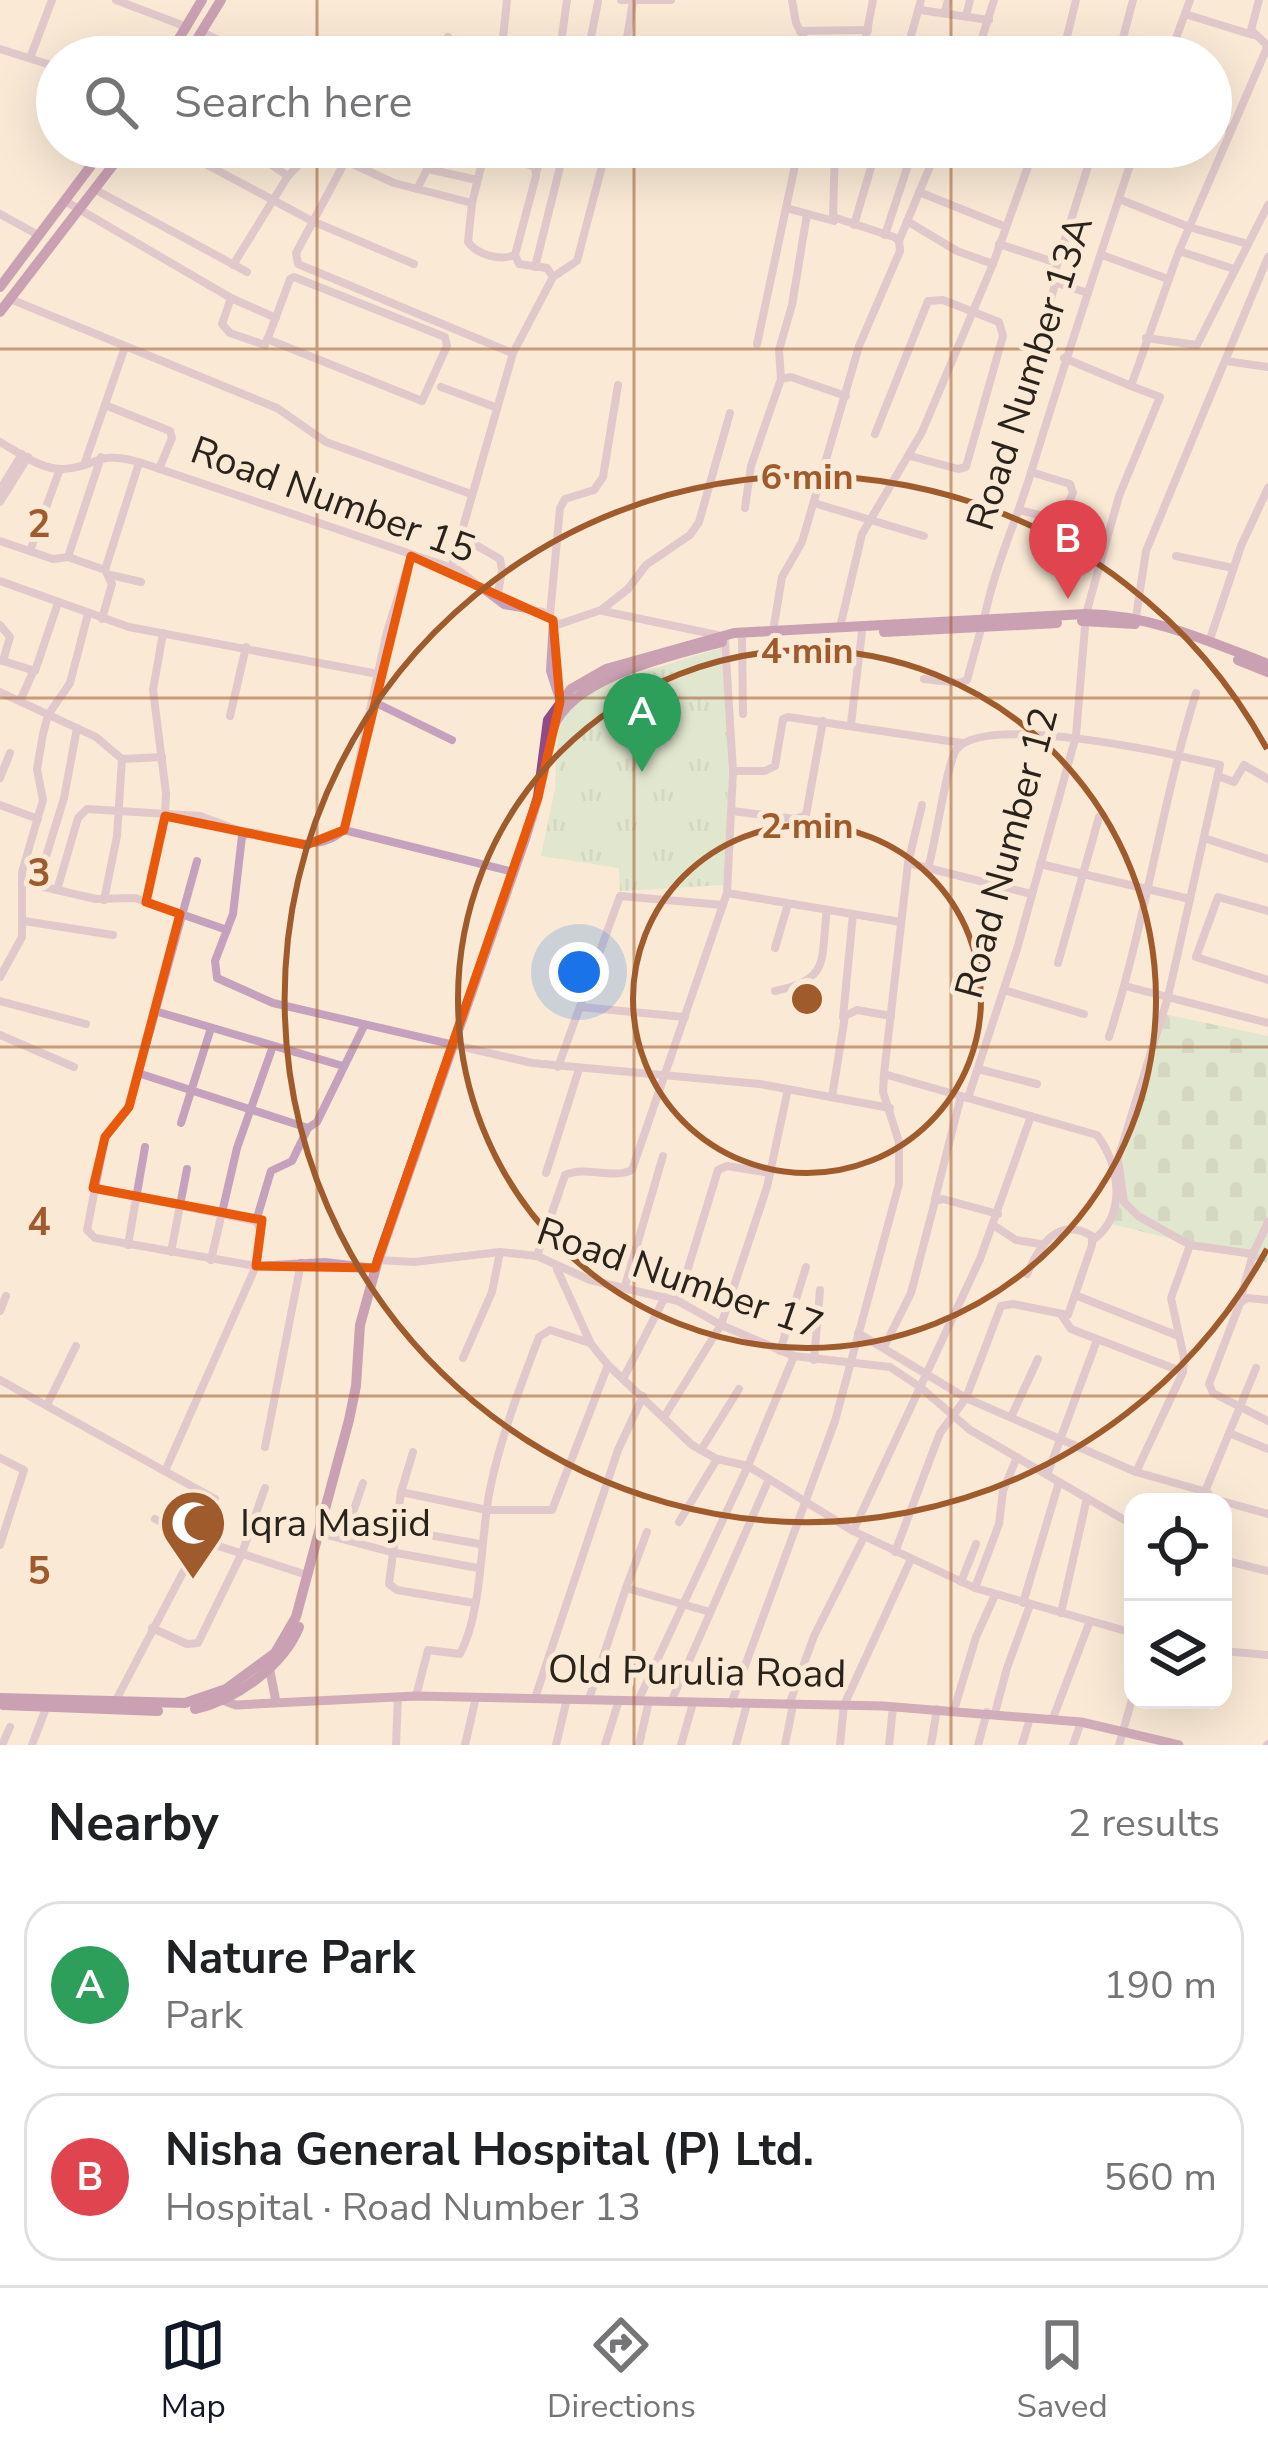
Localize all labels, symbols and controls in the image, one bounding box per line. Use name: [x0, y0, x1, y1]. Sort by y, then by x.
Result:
search box: [36, 36, 1232, 168]
icon: search: [78, 69, 144, 135]
text: Search here: [174, 72, 413, 133]
street label: Road Number 13A: [954, 209, 1106, 537]
street label: Road Number 15: [183, 424, 483, 576]
text: 6 min: [760, 453, 854, 502]
text: 2: [27, 498, 51, 551]
pin: B: [1029, 500, 1107, 599]
text: 4 min: [760, 627, 854, 676]
pin: A: [603, 673, 681, 772]
street label: Road Number 12: [943, 702, 1071, 1004]
text: 2 min: [760, 802, 854, 851]
text: 3: [27, 847, 51, 900]
your location: [549, 942, 609, 1002]
centre of rings: [786, 978, 828, 1020]
text: 4: [27, 1196, 51, 1249]
street label: Road Number 17: [530, 1205, 830, 1353]
mosque icon: Iqra Masjid: [158, 1488, 228, 1582]
map controls: [1124, 1493, 1232, 1709]
button: locate: [1124, 1493, 1232, 1601]
place label: Iqra Masjid: [240, 1497, 431, 1550]
text: 5: [27, 1545, 51, 1598]
button: layers: [1124, 1601, 1232, 1709]
street label: Old Purulia Road: [547, 1643, 847, 1701]
text: Nearby: [48, 1788, 219, 1858]
text: 2 results: [1068, 1797, 1220, 1850]
text: Nature Park: [165, 1928, 415, 1989]
text: A: [75, 1959, 105, 2012]
text: 190 m: [1103, 1959, 1217, 2012]
text: Park: [165, 1989, 243, 2042]
text: Nisha General Hospital (P) Ltd.: [165, 2120, 814, 2181]
text: B: [77, 2151, 103, 2204]
text: 560 m: [1103, 2151, 1217, 2204]
text: Hospital · Road Number 13: [165, 2181, 641, 2234]
tab: Map: [160, 2312, 226, 2429]
tab: Directions: [547, 2312, 696, 2429]
tab: Saved: [1016, 2312, 1108, 2429]

